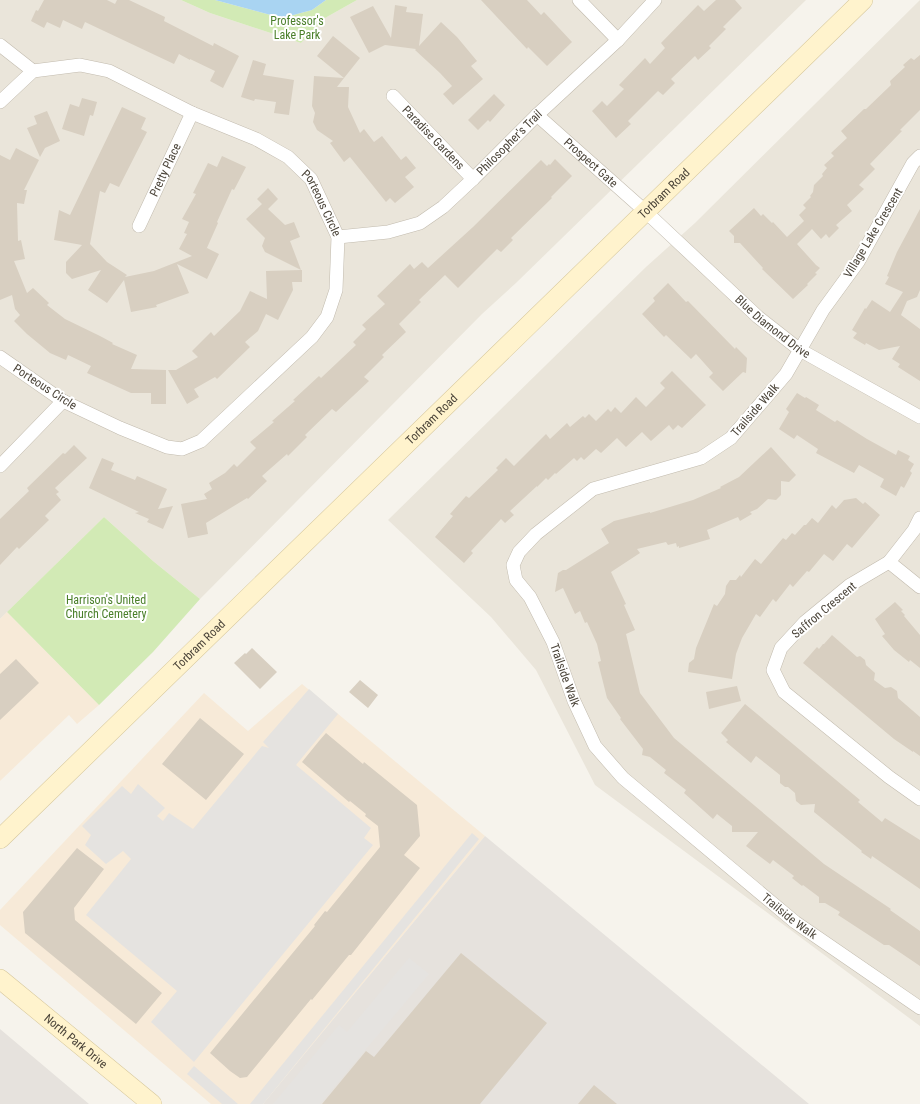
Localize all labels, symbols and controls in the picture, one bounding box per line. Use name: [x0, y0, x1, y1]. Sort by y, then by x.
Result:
park label: Professor's Lake Park: [270, 14, 324, 42]
street label: Paradise Gardens: [399, 103, 467, 173]
street label: Philosopher's Trail: [474, 107, 545, 178]
street label: Prospect Gate: [561, 135, 621, 191]
street label: Pretty Place: [147, 141, 184, 199]
street label: Torbram Road: [635, 165, 693, 222]
street label: Porteous Circle: [299, 167, 344, 239]
street label: Village Lake Crescent: [841, 185, 906, 280]
street label: Blue Diamond Drive: [732, 292, 813, 361]
street label: Porteous Circle: [11, 361, 80, 413]
street label: Trailside Walk: [728, 380, 782, 439]
street label: Torbram Road: [403, 391, 460, 448]
street label: Saffron Crescent: [789, 579, 859, 641]
park label: Harrison's United Church Cemetery: [65, 593, 147, 621]
street label: Torbram Road: [171, 617, 228, 673]
street label: Trailside Walk: [547, 642, 583, 709]
street label: Trailside Walk: [759, 890, 820, 942]
street label: North Park Drive: [41, 1011, 110, 1072]

